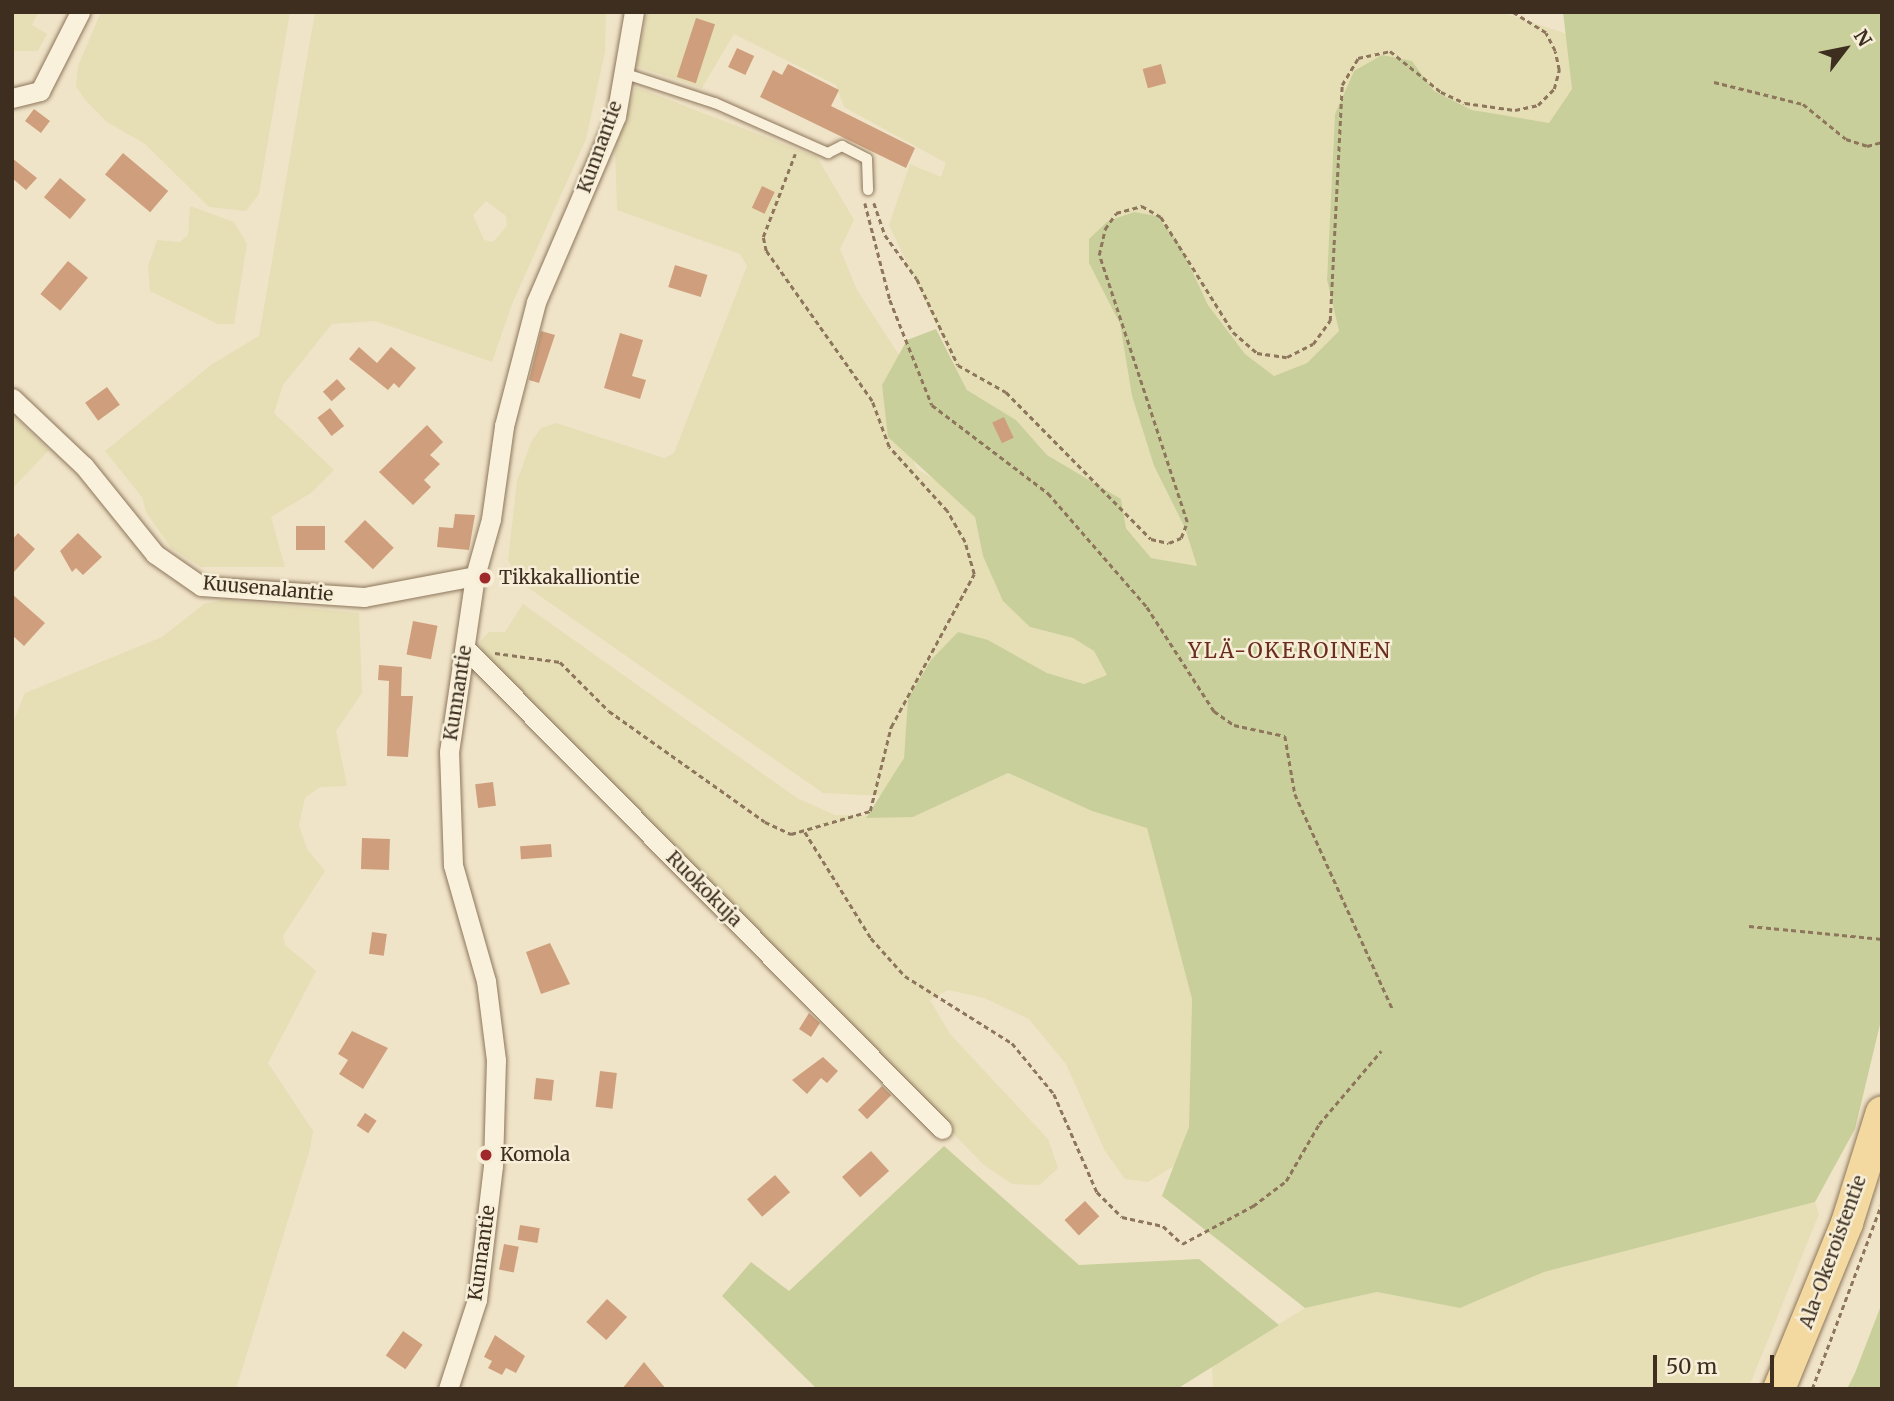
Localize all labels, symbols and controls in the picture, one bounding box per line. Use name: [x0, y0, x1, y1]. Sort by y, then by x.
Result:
north arrow: [1810, 14, 1880, 84]
text: N: [1849, 25, 1877, 51]
street label: Kunnantie: [573, 98, 627, 196]
place label: Tikkakalliontie: [499, 567, 640, 589]
marker: Tikkakalliontie: [477, 570, 493, 586]
street label: Kuusenalantie: [202, 572, 334, 606]
district label: YLÄ-OKEROINEN: [1190, 638, 1390, 664]
street label: Kunnantie: [439, 644, 477, 742]
street label: Ruokokuja: [661, 846, 747, 932]
place label: Komola: [500, 1144, 570, 1166]
marker: Komola: [478, 1147, 494, 1163]
street label: Ala-Okeroistentie: [1795, 1172, 1871, 1332]
street label: Kunnantie: [464, 1204, 500, 1302]
scale bar: [1656, 1342, 1777, 1386]
text: 50 m: [1666, 1353, 1717, 1380]

